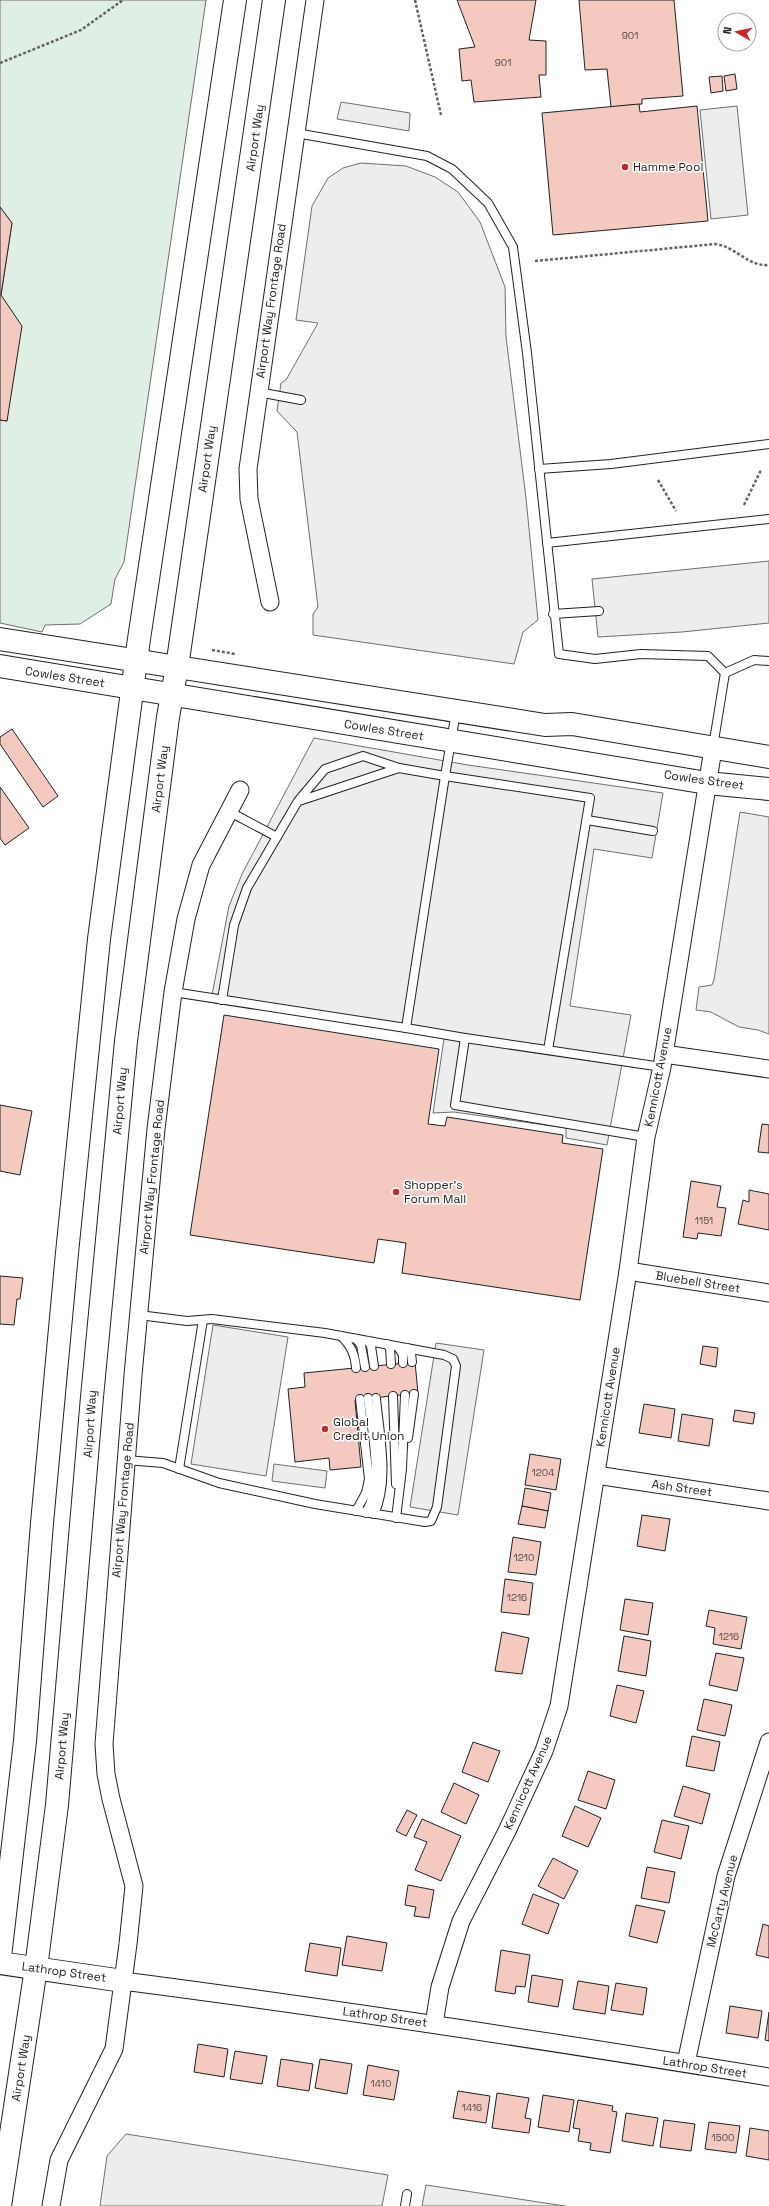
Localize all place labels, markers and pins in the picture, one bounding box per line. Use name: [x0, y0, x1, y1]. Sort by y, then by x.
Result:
place label: Hamme Pool: [633, 159, 703, 175]
marker: Hamme Pool: [620, 162, 630, 172]
place label: Shopper's Forum Mall: [404, 1177, 466, 1207]
marker: Shopper's Forum Mall: [391, 1187, 401, 1197]
place label: Global Credit Union: [333, 1414, 404, 1444]
marker: Global Credit Union: [320, 1424, 330, 1434]

